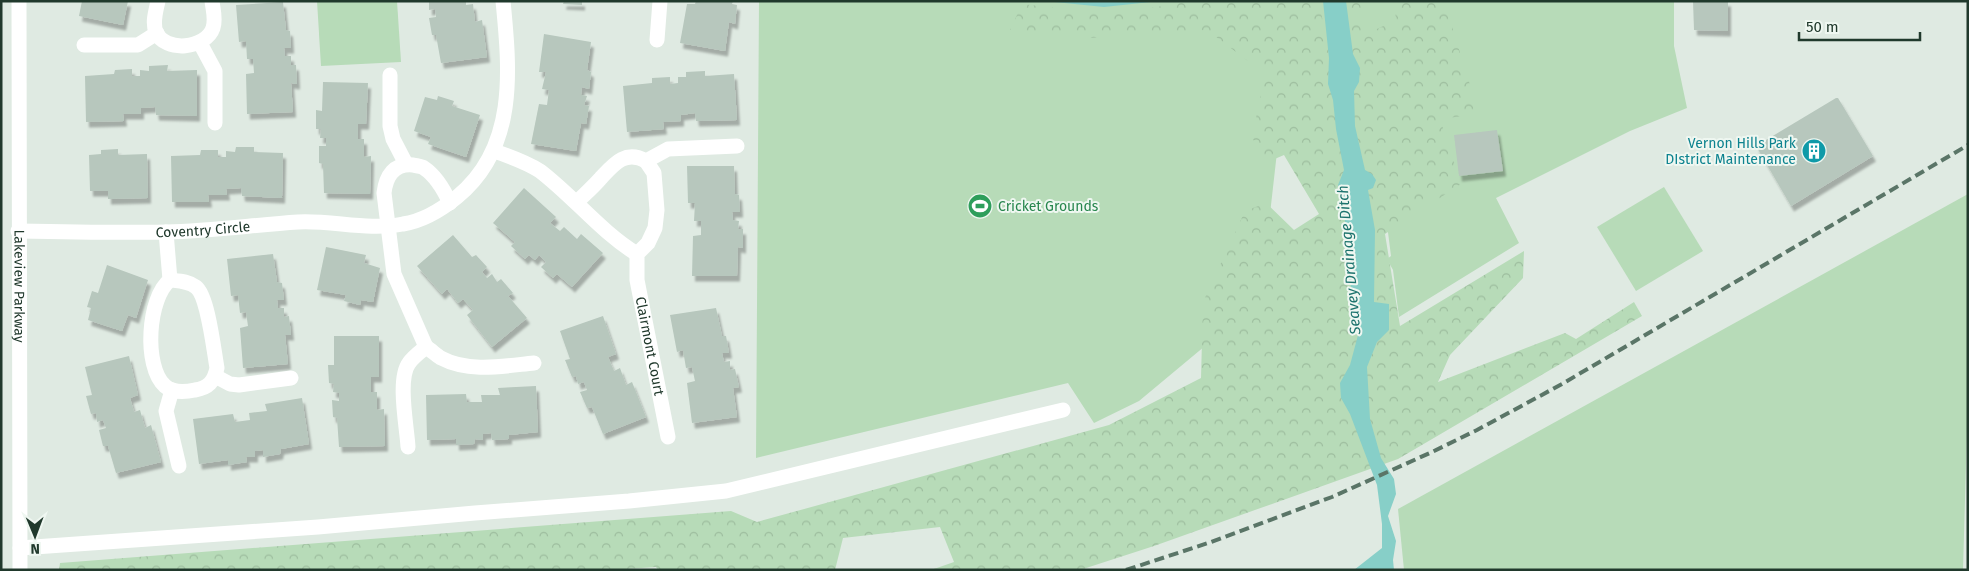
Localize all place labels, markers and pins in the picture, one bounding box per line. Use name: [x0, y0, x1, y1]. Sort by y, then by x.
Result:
place label: Vernon Hills Park DIstrict Maintenance: [1665, 135, 1797, 168]
building icon: Vernon Hills Park DIstrict Maintenance: [1801, 138, 1827, 164]
sports icon: Cricket Grounds: [967, 193, 993, 219]
place label: Cricket Grounds: [998, 198, 1099, 215]

